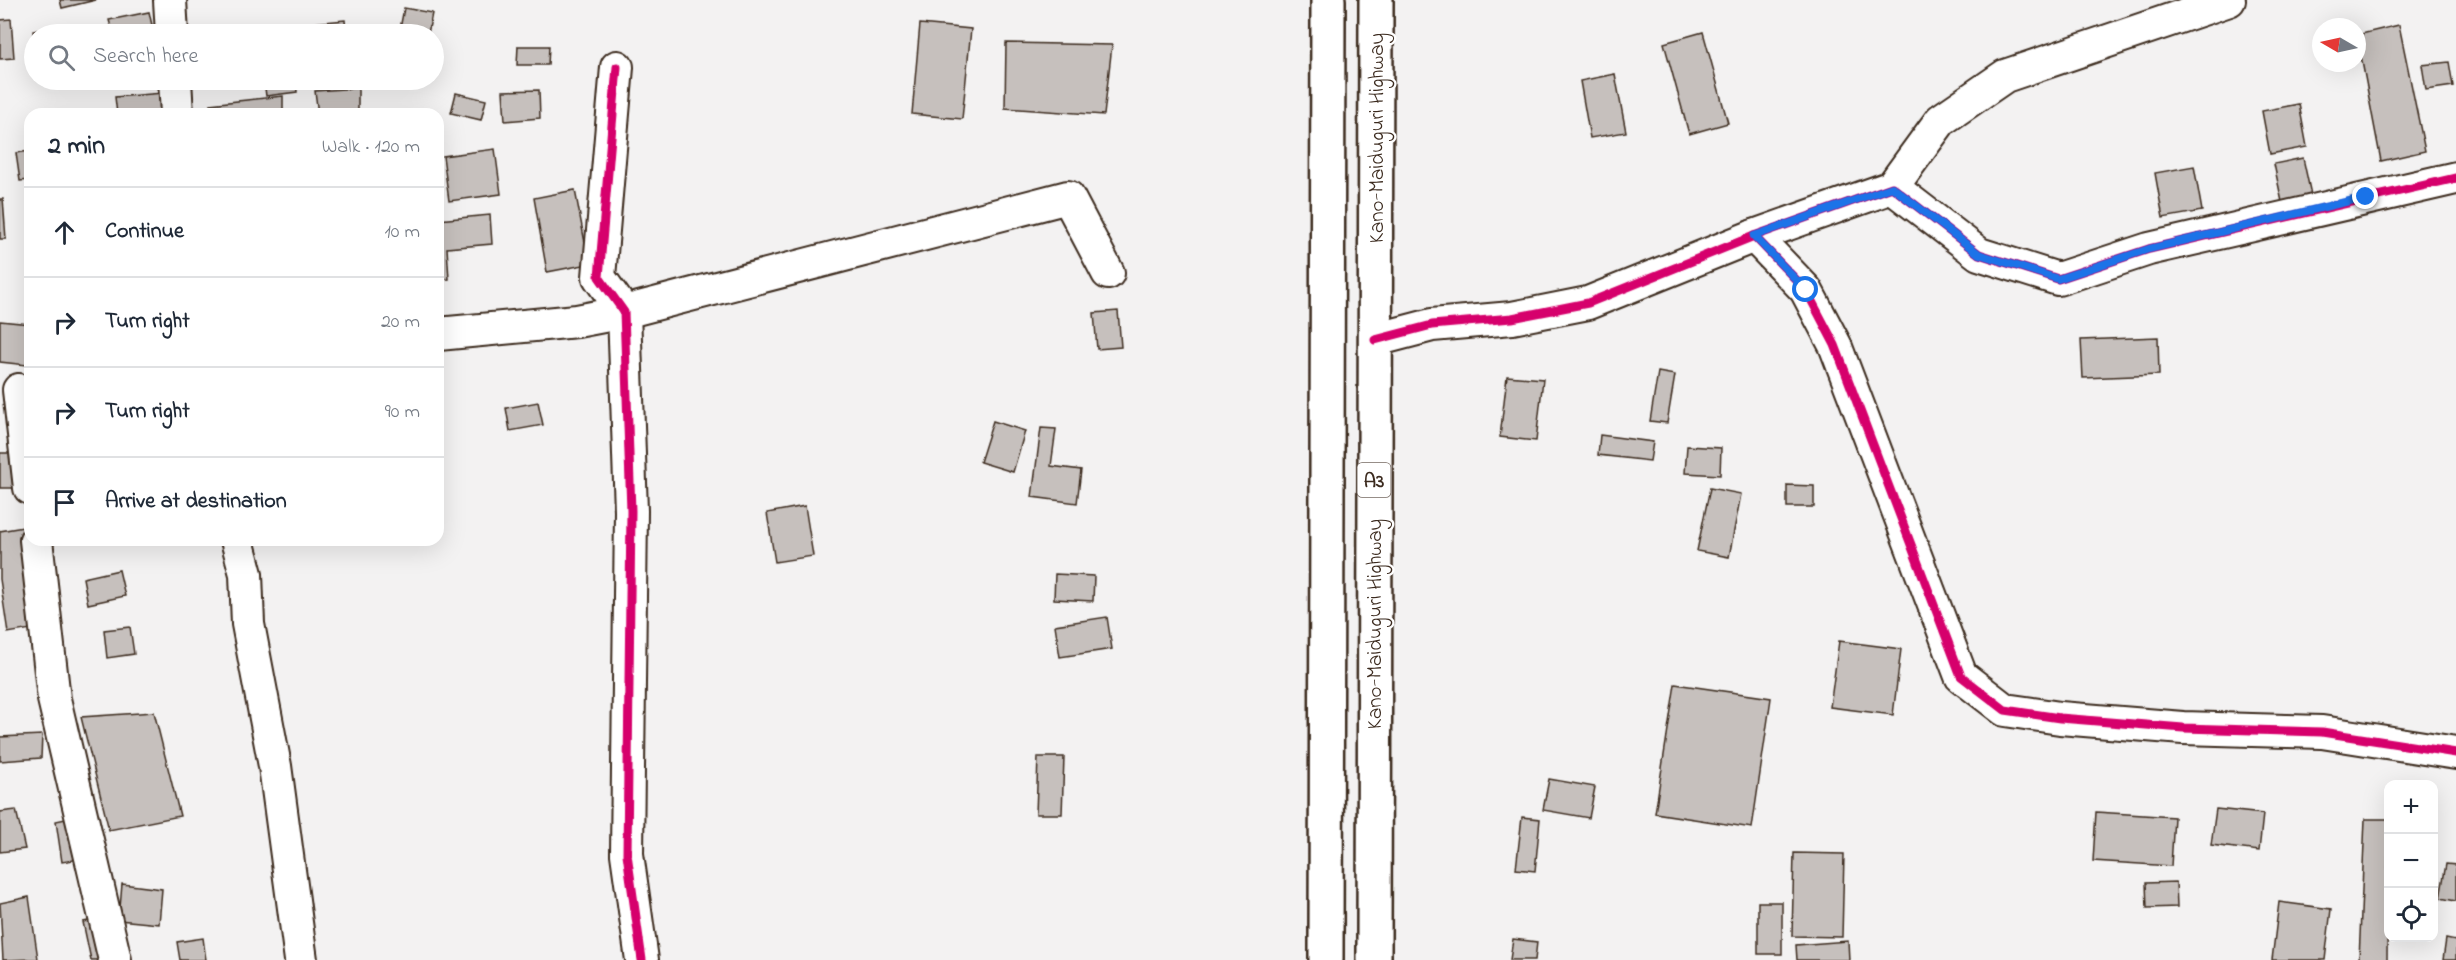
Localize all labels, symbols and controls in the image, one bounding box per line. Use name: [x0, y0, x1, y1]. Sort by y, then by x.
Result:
north arrow: [2312, 18, 2366, 72]
search box: [24, 24, 444, 90]
street label: Kano-Maiduguri Highway: [1363, 33, 1395, 243]
icon: search: [45, 41, 78, 74]
text: Search here: [93, 41, 198, 73]
text: 2 min: [48, 128, 105, 166]
text: Walk · 120 m: [322, 133, 420, 162]
route end: [2352, 183, 2378, 209]
icon: ahead: [48, 216, 81, 249]
text: Continue: [105, 216, 184, 248]
text: 10 m: [384, 218, 420, 247]
route start: [1792, 276, 1818, 302]
icon: right: [48, 306, 81, 339]
text: Turn right: [105, 306, 190, 338]
text: 20 m: [381, 308, 420, 337]
icon: right: [48, 396, 81, 429]
text: Turn right: [105, 396, 190, 428]
text: 90 m: [385, 398, 420, 427]
road number: A3: [1358, 463, 1390, 497]
icon: arrive: [48, 486, 81, 519]
text: Arrive at destination: [105, 486, 287, 518]
street label: Kano-Maiduguri Highway: [1361, 519, 1393, 729]
map controls: [2384, 780, 2438, 942]
button: +: [2384, 780, 2438, 834]
button: −: [2384, 834, 2438, 888]
button: locate: [2384, 888, 2438, 942]

